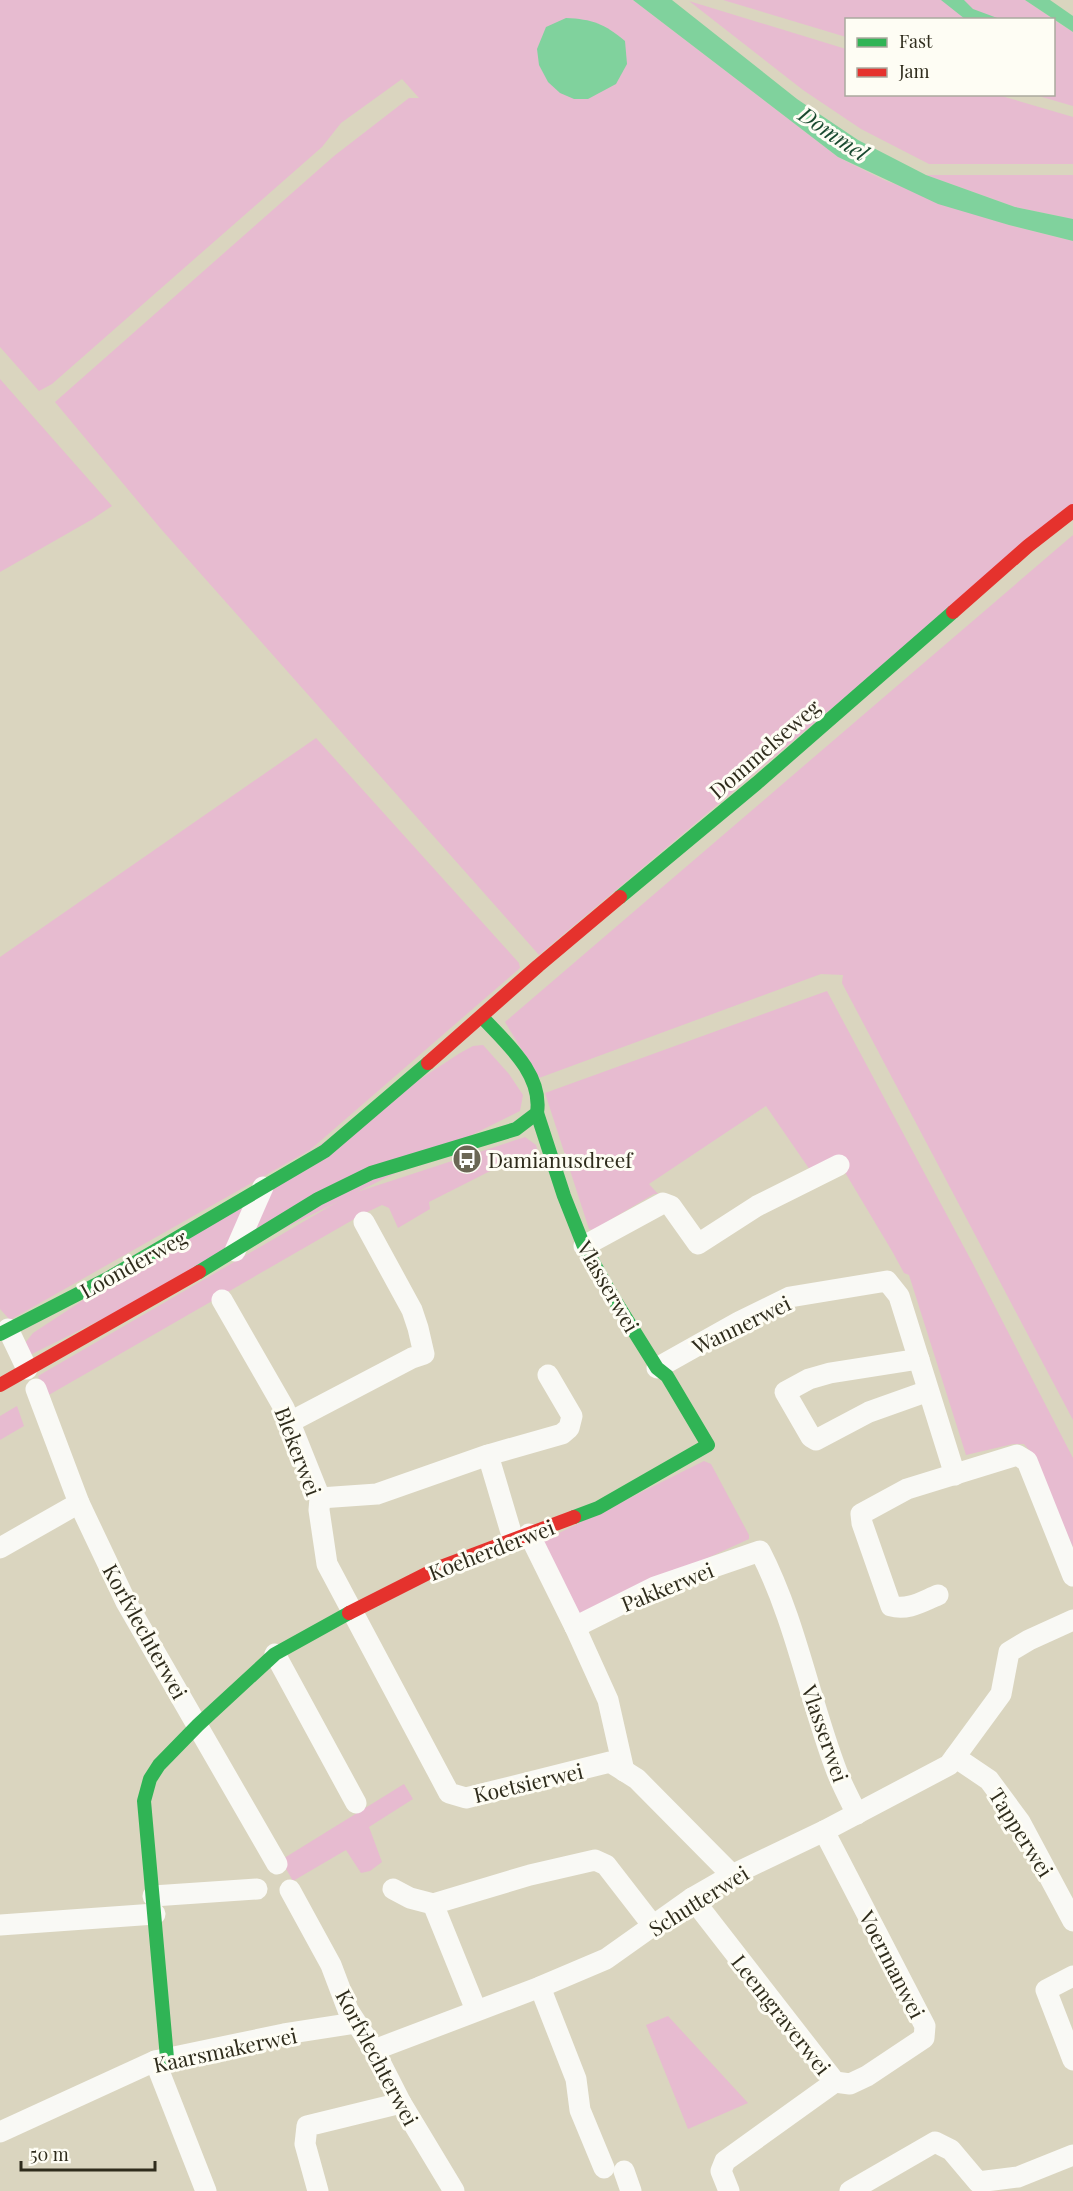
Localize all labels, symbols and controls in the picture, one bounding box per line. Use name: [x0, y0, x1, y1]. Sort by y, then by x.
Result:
legend: [845, 18, 1055, 96]
text: Fast: [899, 29, 933, 53]
text: Jam: [898, 59, 929, 83]
water label: Dommel: [793, 98, 875, 168]
street label: Dommelseweg: [703, 692, 825, 804]
bus stop icon: Damianusdreef: [451, 1143, 483, 1175]
place label: Damianusdreef: [488, 1145, 634, 1173]
street label: Loonderweg: [75, 1222, 191, 1304]
street label: Vlasserwei: [571, 1234, 646, 1337]
street label: Wannerwei: [686, 1288, 795, 1360]
street label: Blekerwei: [269, 1403, 329, 1499]
street label: Koeherderwei: [424, 1512, 558, 1586]
street label: Pakkerwei: [617, 1555, 717, 1617]
street label: Korfvlechterwei: [97, 1558, 195, 1704]
street label: Vlasserwei: [796, 1680, 856, 1785]
street label: Koetsierwei: [470, 1756, 586, 1808]
street label: Tapperwei: [984, 1782, 1060, 1882]
street label: Schutterwei: [643, 1858, 753, 1942]
street label: Voermanwei: [853, 1904, 932, 2023]
street label: Leemgraverwei: [726, 1948, 838, 2080]
street label: Korfvlechterwei: [330, 1984, 426, 2130]
street label: Kaarsmakerwei: [151, 2020, 299, 2078]
scale bar: [21, 2134, 154, 2172]
text: 50 m: [30, 2142, 69, 2166]

